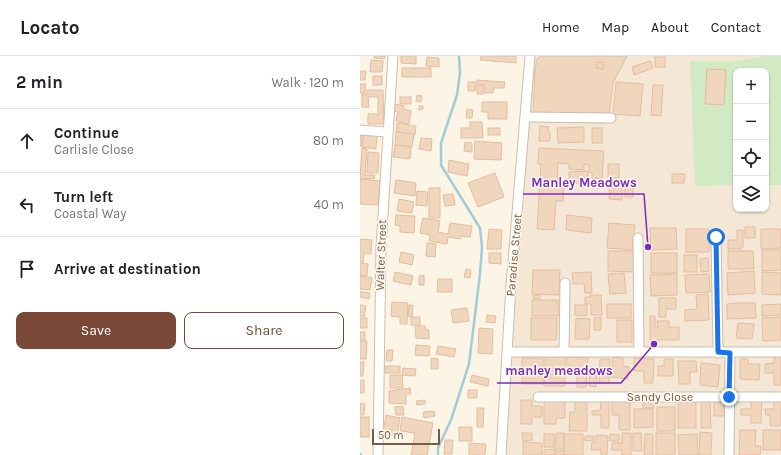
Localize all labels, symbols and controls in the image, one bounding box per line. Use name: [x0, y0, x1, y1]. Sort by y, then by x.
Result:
text: Locato: [20, 17, 80, 39]
text: Home: [542, 19, 579, 36]
text: Map: [601, 19, 629, 36]
text: About: [651, 19, 689, 36]
text: Contact: [711, 19, 761, 36]
map controls: [733, 68, 769, 212]
button: +: [733, 68, 769, 104]
text: 2 min: [16, 72, 63, 92]
text: Walk · 120 m: [271, 75, 344, 90]
button: −: [733, 104, 769, 140]
text: Continue: [54, 124, 119, 142]
icon: ahead: [16, 130, 38, 152]
text: 80 m: [313, 133, 344, 148]
button: locate: [733, 140, 769, 176]
text: Carlisle Close: [54, 142, 134, 157]
callout: Manley Meadows: [523, 169, 644, 194]
text: Manley Meadows: [531, 175, 637, 190]
button: layers: [733, 176, 769, 212]
text: Turn left: [54, 188, 113, 206]
icon: left: [16, 194, 38, 216]
text: 40 m: [314, 197, 344, 212]
text: Coastal Way: [54, 206, 126, 221]
street label: Paradise Street: [503, 212, 525, 297]
street label: Walter Street: [373, 219, 389, 291]
route start: [707, 228, 725, 246]
icon: arrive: [16, 258, 38, 280]
text: Arrive at destination: [54, 260, 201, 278]
button: Save: [16, 312, 176, 349]
button: Share: [184, 312, 344, 349]
callout: manley meadows: [497, 358, 621, 383]
text: manley meadows: [505, 363, 613, 378]
route end: [720, 388, 738, 406]
street label: Sandy Close: [627, 390, 693, 404]
scale bar: [372, 427, 440, 446]
text: 50 m: [378, 429, 404, 442]

